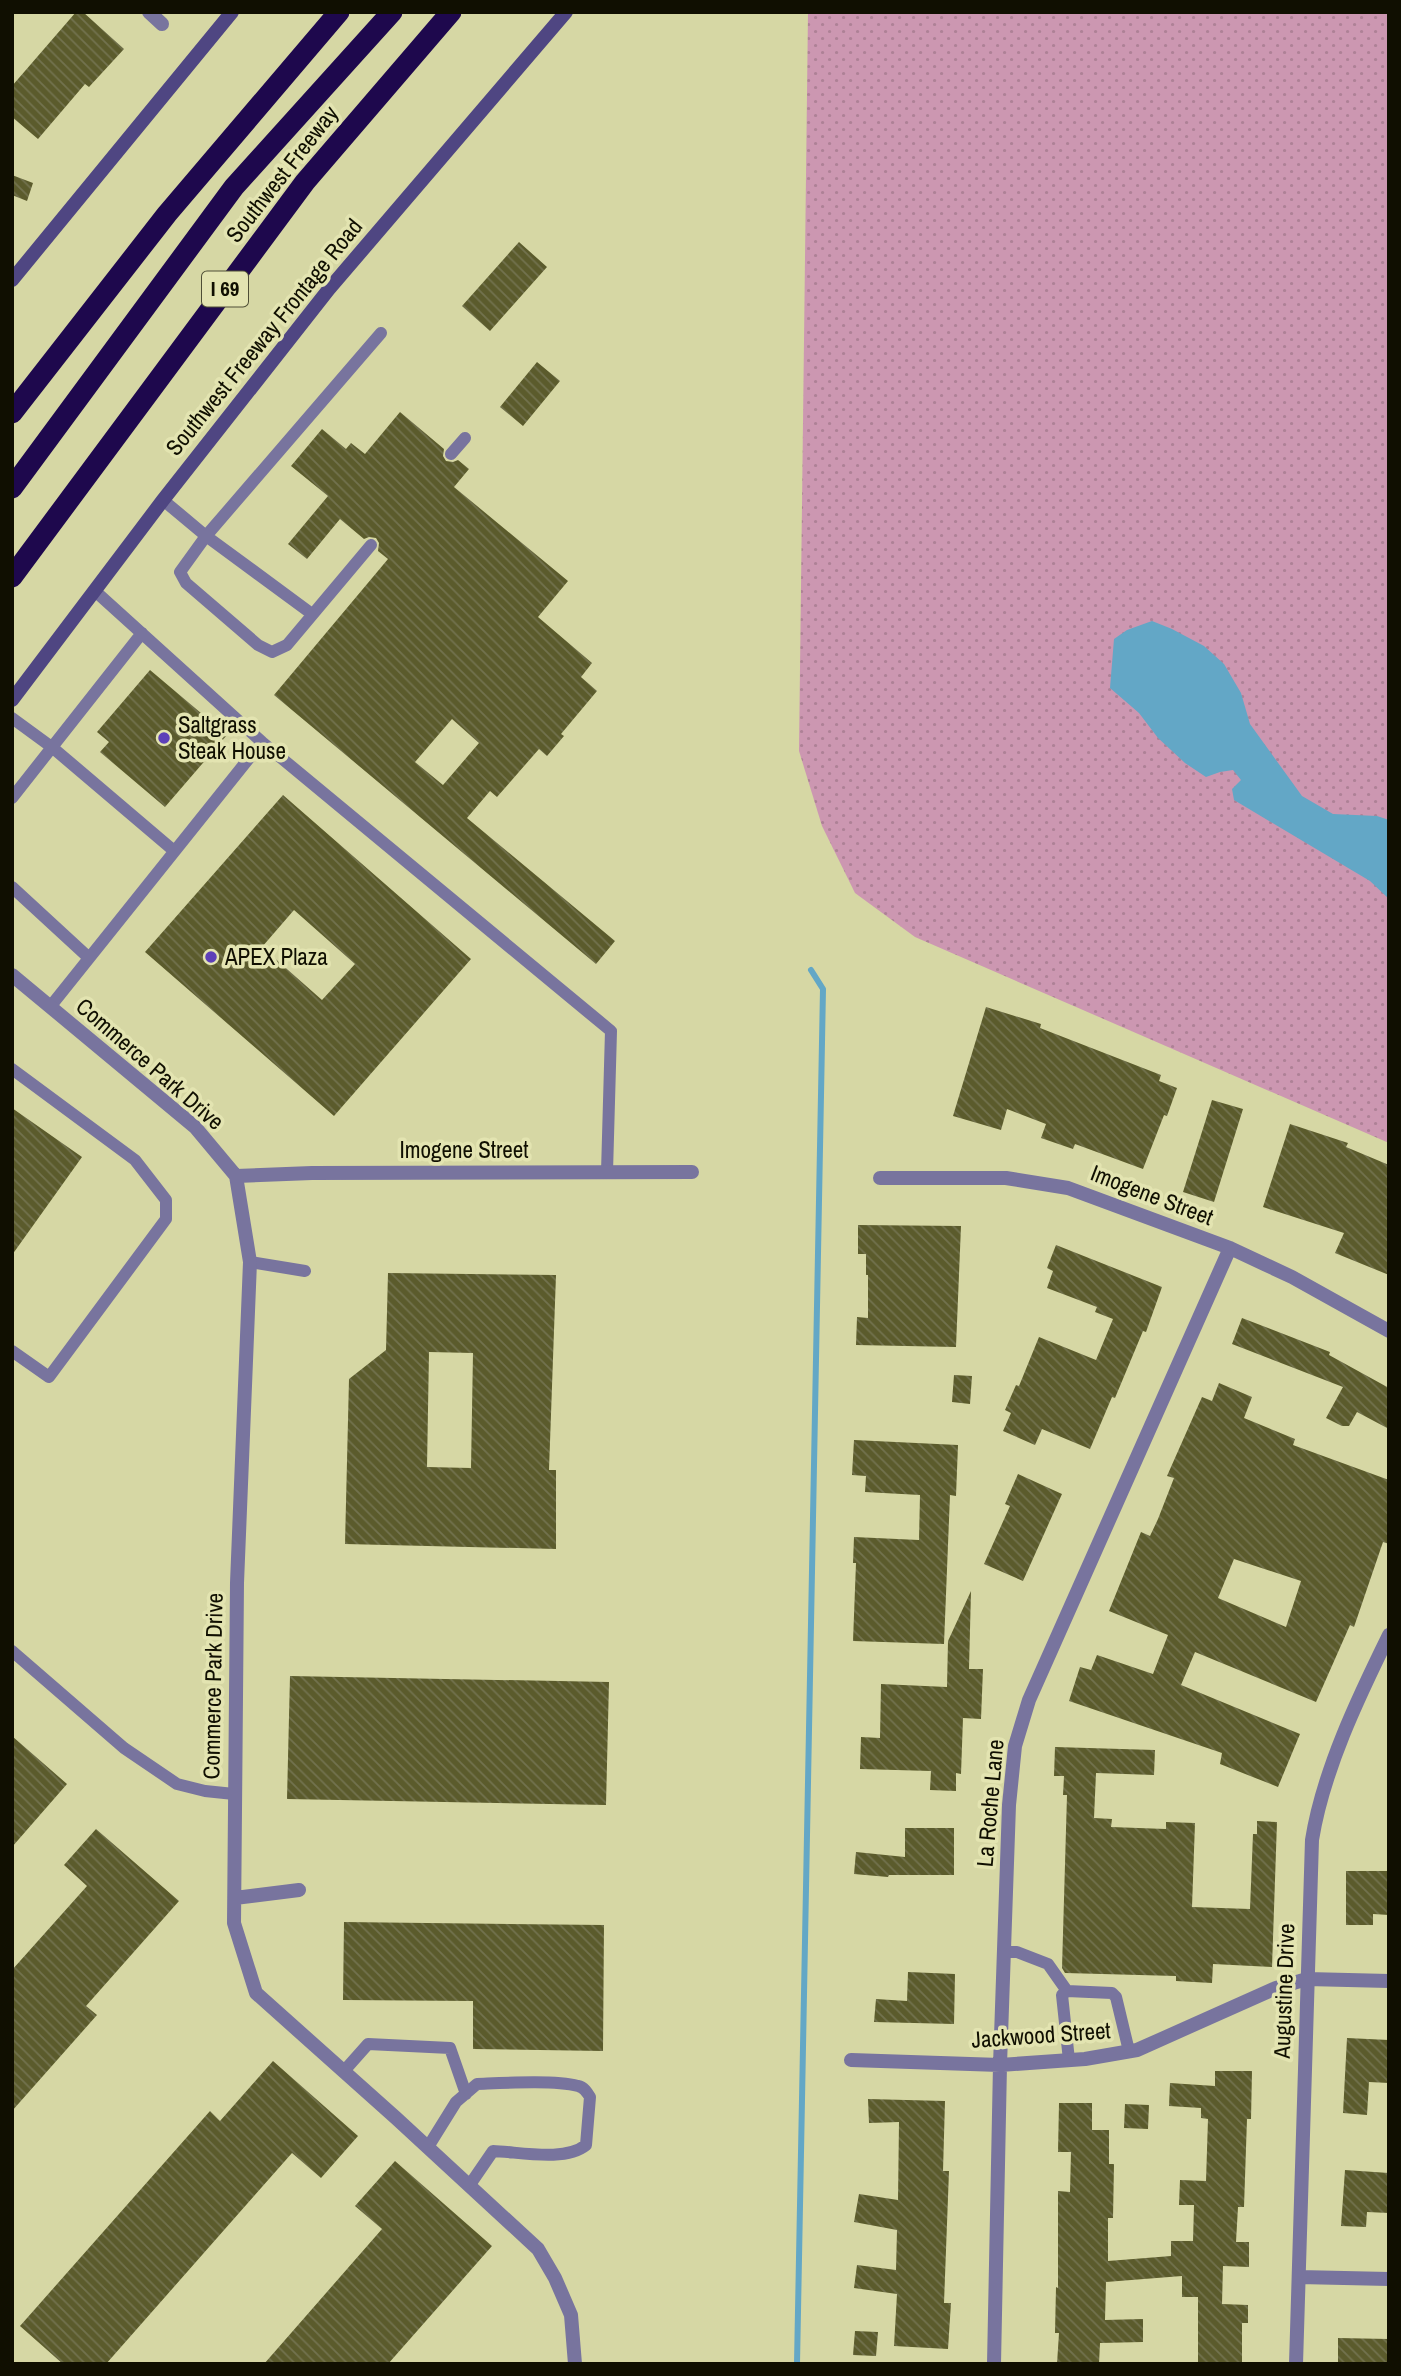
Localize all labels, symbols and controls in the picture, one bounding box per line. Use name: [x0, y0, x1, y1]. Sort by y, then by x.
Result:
street label: Southwest Freeway: [218, 98, 345, 248]
street label: Southwest Freeway Frontage Road: [158, 212, 369, 462]
road number: I 69: [202, 272, 248, 306]
place label: Saltgrass Steak House: [178, 709, 286, 766]
marker: Saltgrass Steak House: [156, 730, 172, 746]
place label: APEX Plaza: [224, 941, 328, 972]
marker: APEX Plaza: [203, 949, 219, 965]
street label: Commerce Park Drive: [70, 991, 231, 1137]
street label: Imogene Street: [400, 1134, 528, 1165]
street label: Imogene Street: [1086, 1157, 1218, 1232]
street label: Commerce Park Drive: [195, 1592, 230, 1780]
street label: La Roche Lane: [968, 1738, 1011, 1868]
street label: Augustine Drive: [1266, 1923, 1301, 2060]
street label: Jackwood Street: [970, 2014, 1112, 2055]

